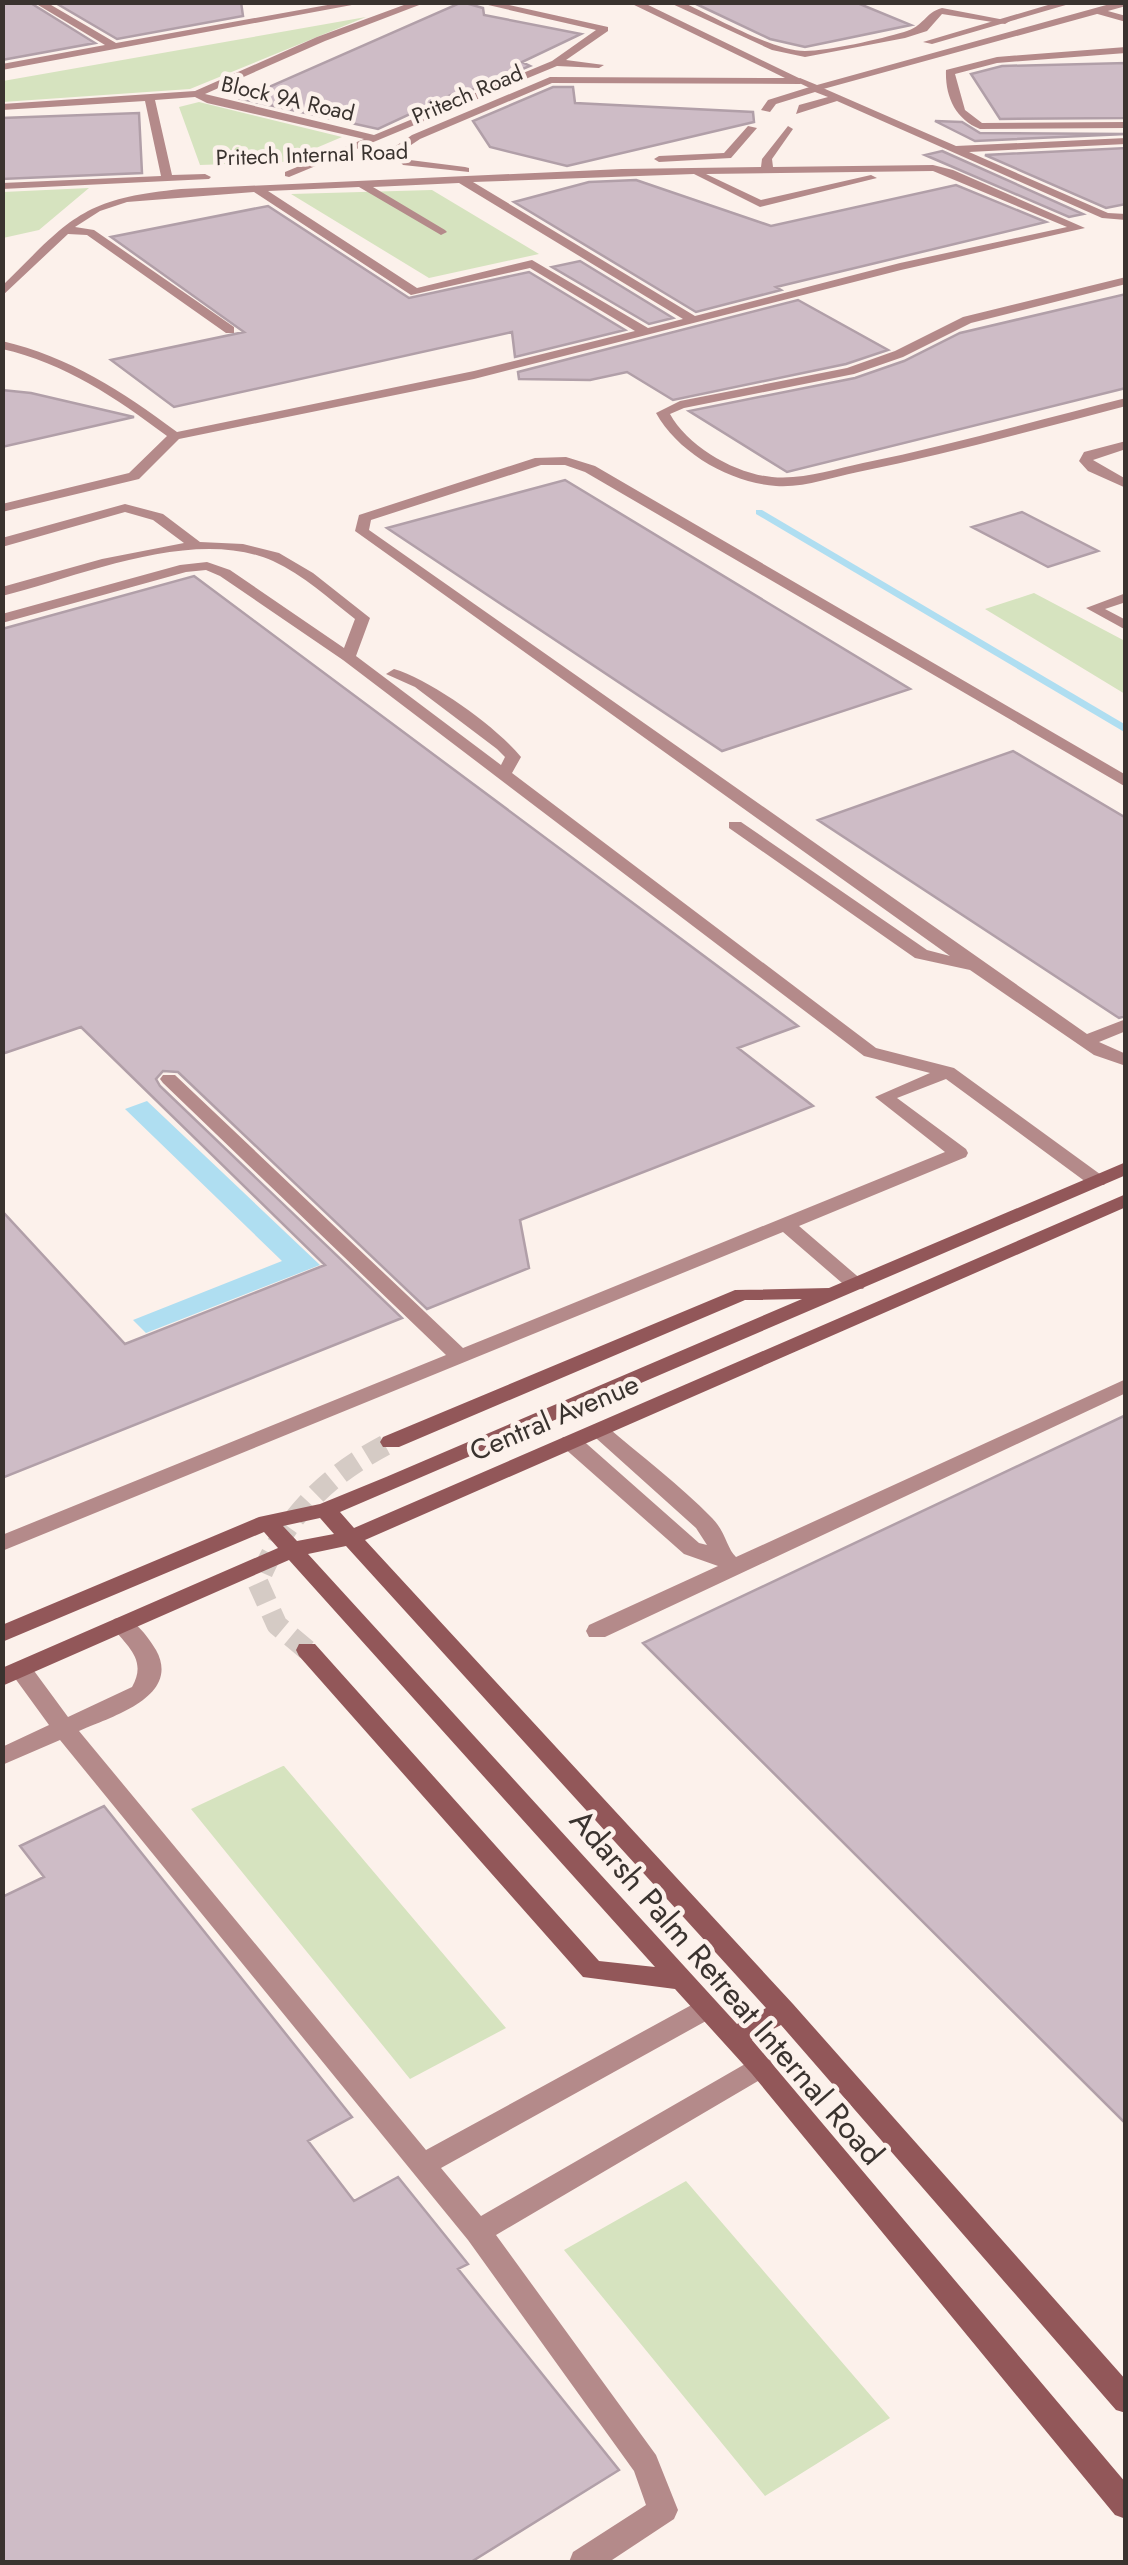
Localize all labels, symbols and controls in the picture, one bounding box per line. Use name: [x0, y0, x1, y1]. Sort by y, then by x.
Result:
street label: Pritech Road: [407, 56, 527, 132]
street label: Block 9A Road: [218, 67, 358, 129]
street label: Pritech Internal Road: [215, 135, 409, 173]
street label: Central Avenue: [463, 1363, 645, 1472]
street label: Adarsh Palm Retreat Internal Road: [559, 1799, 895, 2175]

